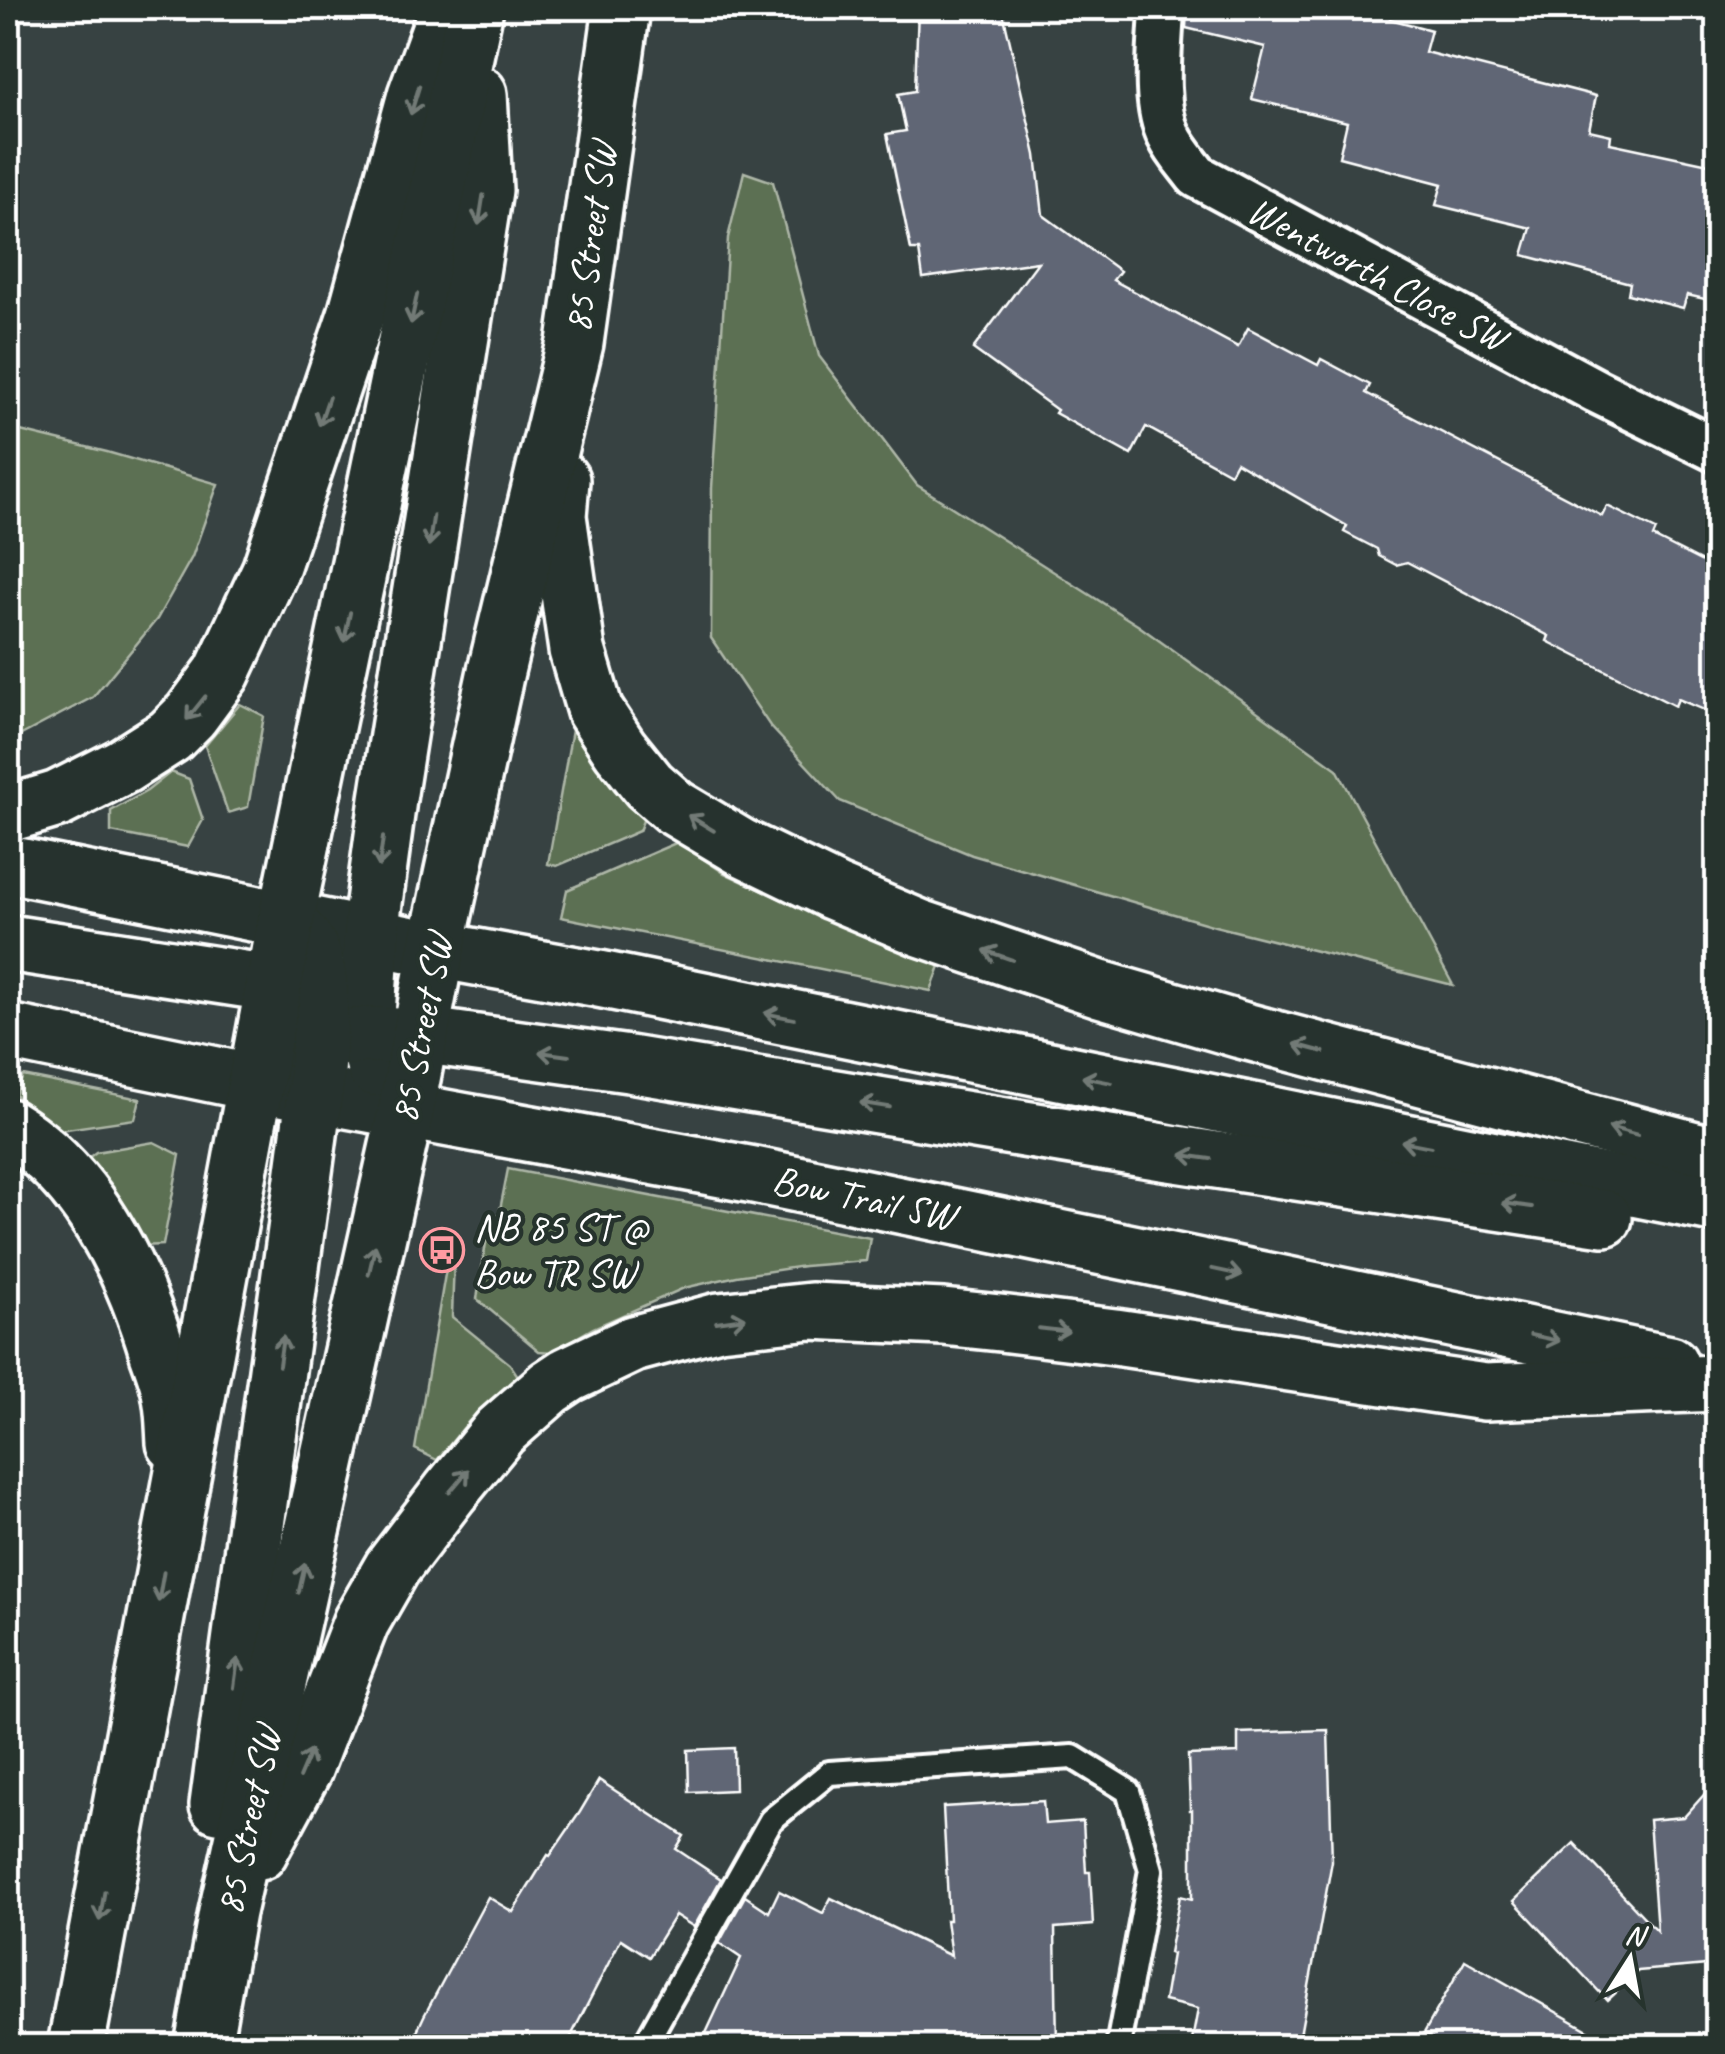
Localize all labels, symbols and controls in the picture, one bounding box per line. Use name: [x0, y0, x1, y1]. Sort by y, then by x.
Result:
one-way arrow: [405, 83, 423, 115]
street label: 85 Street SW: [552, 135, 629, 335]
street label: Wentworth Close SW: [1239, 185, 1519, 365]
one-way arrow: [471, 193, 489, 226]
one-way arrow: [403, 292, 422, 324]
one-way arrow: [313, 395, 331, 427]
one-way arrow: [421, 514, 440, 547]
one-way arrow: [337, 610, 356, 642]
one-way arrow: [185, 694, 207, 720]
one-way arrow: [688, 813, 716, 833]
one-way arrow: [371, 835, 389, 868]
street label: 85 Street SW: [378, 925, 465, 1127]
one-way arrow: [983, 945, 1014, 963]
one-way arrow: [764, 1005, 796, 1024]
one-way arrow: [1294, 1037, 1325, 1056]
one-way arrow: [538, 1044, 571, 1062]
one-way arrow: [1082, 1069, 1114, 1088]
one-way arrow: [859, 1095, 892, 1113]
one-way arrow: [1608, 1120, 1639, 1139]
one-way arrow: [1401, 1134, 1433, 1153]
one-way arrow: [1180, 1147, 1212, 1165]
street label: Bow Trail SW: [768, 1154, 965, 1243]
one-way arrow: [1502, 1195, 1534, 1213]
place label: NB 85 ST @ Bow TR SW: [474, 1202, 650, 1298]
bus stop icon: NB 85 ST @ Bow TR SW: [419, 1227, 465, 1273]
one-way arrow: [364, 1245, 383, 1277]
one-way arrow: [1210, 1264, 1242, 1283]
one-way arrow: [714, 1310, 746, 1329]
one-way arrow: [1038, 1321, 1070, 1339]
one-way arrow: [1528, 1330, 1560, 1349]
one-way arrow: [272, 1335, 290, 1367]
one-way arrow: [448, 1468, 470, 1494]
one-way arrow: [294, 1563, 312, 1595]
one-way arrow: [151, 1570, 170, 1602]
one-way arrow: [228, 1657, 246, 1689]
street label: 85 Street SW: [204, 1717, 293, 1919]
one-way arrow: [297, 1749, 315, 1780]
one-way arrow: [92, 1889, 111, 1921]
north arrow: [1580, 1909, 1680, 2009]
text: N: [1623, 1916, 1651, 1955]

